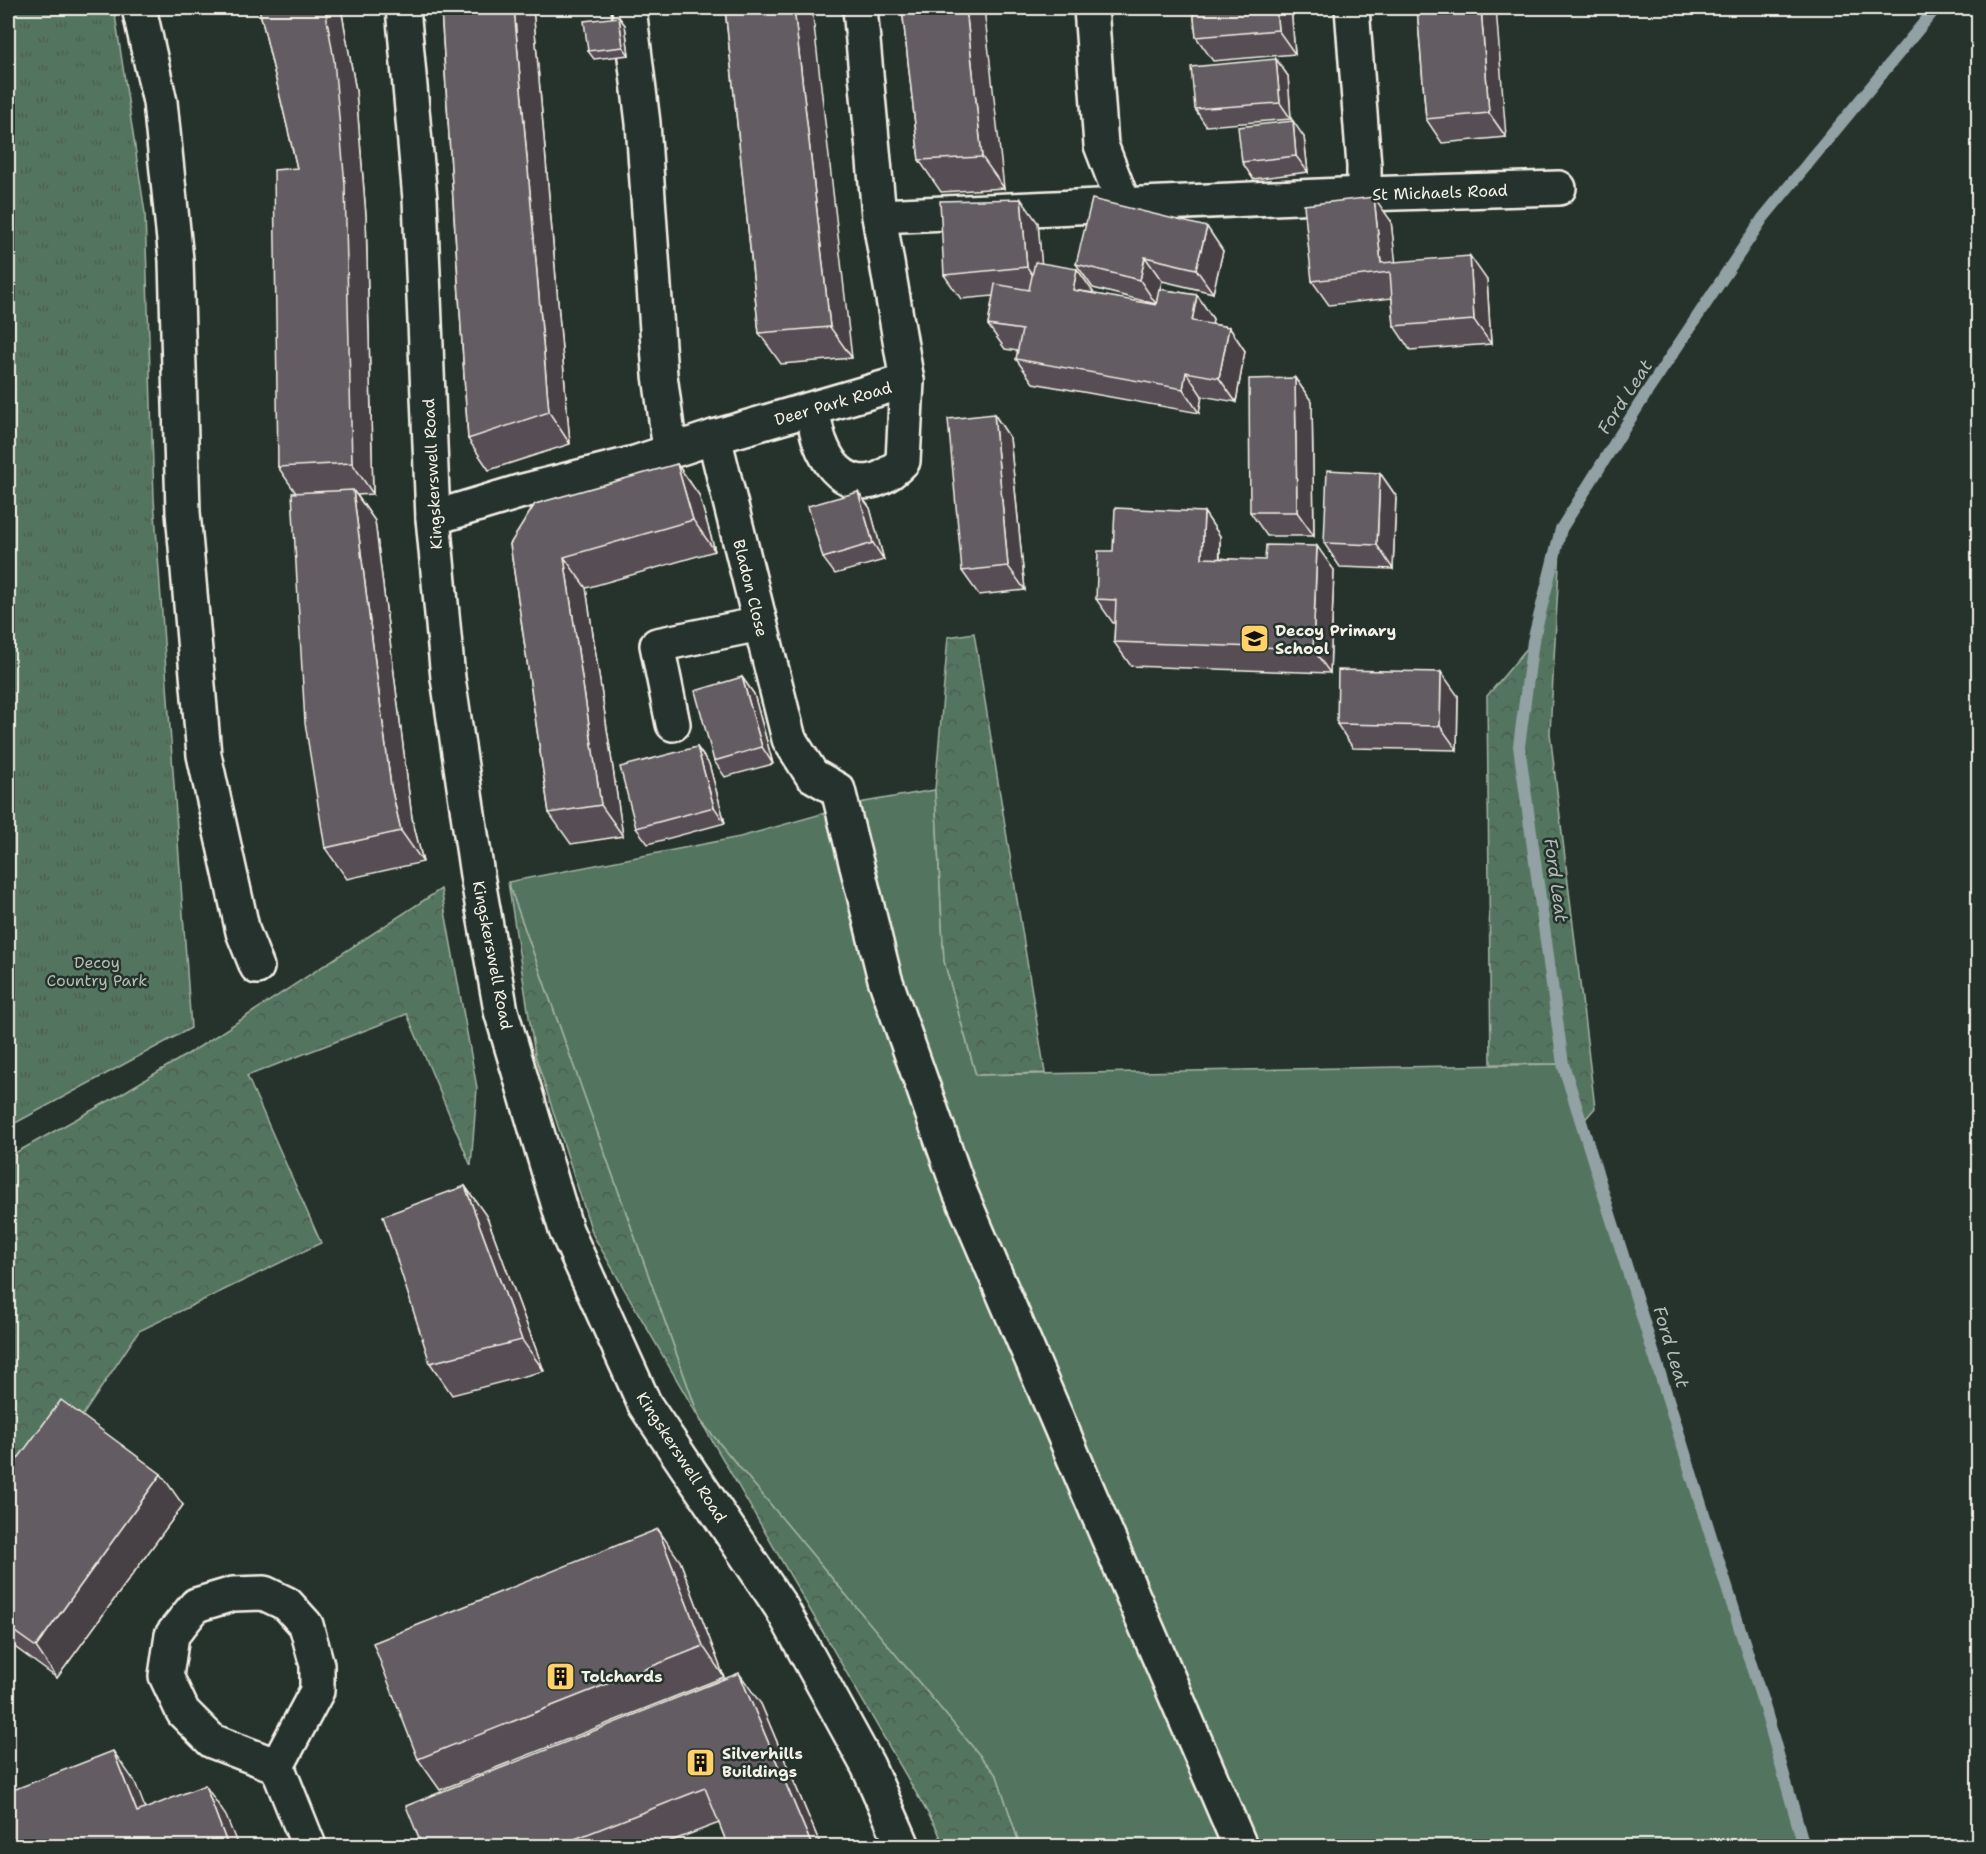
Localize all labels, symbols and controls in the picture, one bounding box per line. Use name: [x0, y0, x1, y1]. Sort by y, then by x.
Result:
street label: St Michaels Road: [1372, 180, 1508, 205]
water label: Ford Leat: [1592, 355, 1658, 439]
street label: Deer Park Road: [772, 377, 894, 430]
street label: Kingskerswell Road: [418, 398, 447, 550]
street label: Bladon Close: [728, 537, 773, 639]
place label: Decoy Primary School: [1275, 620, 1396, 659]
school or university icon: Decoy Primary School: [1238, 623, 1270, 655]
water label: Ford Leat: [1538, 836, 1574, 924]
street label: Kingskerswell Road: [468, 879, 517, 1031]
park label: Decoy Country Park: [47, 952, 147, 991]
water label: Ford Leat: [1647, 1303, 1695, 1391]
street label: Kingskerswell Road: [632, 1388, 732, 1526]
building icon: Tolchards: [544, 1660, 576, 1692]
place label: Tolchards: [581, 1666, 663, 1687]
place label: Silverhills Buildings: [722, 1743, 803, 1782]
building icon: Silverhills Buildings: [685, 1746, 717, 1778]

